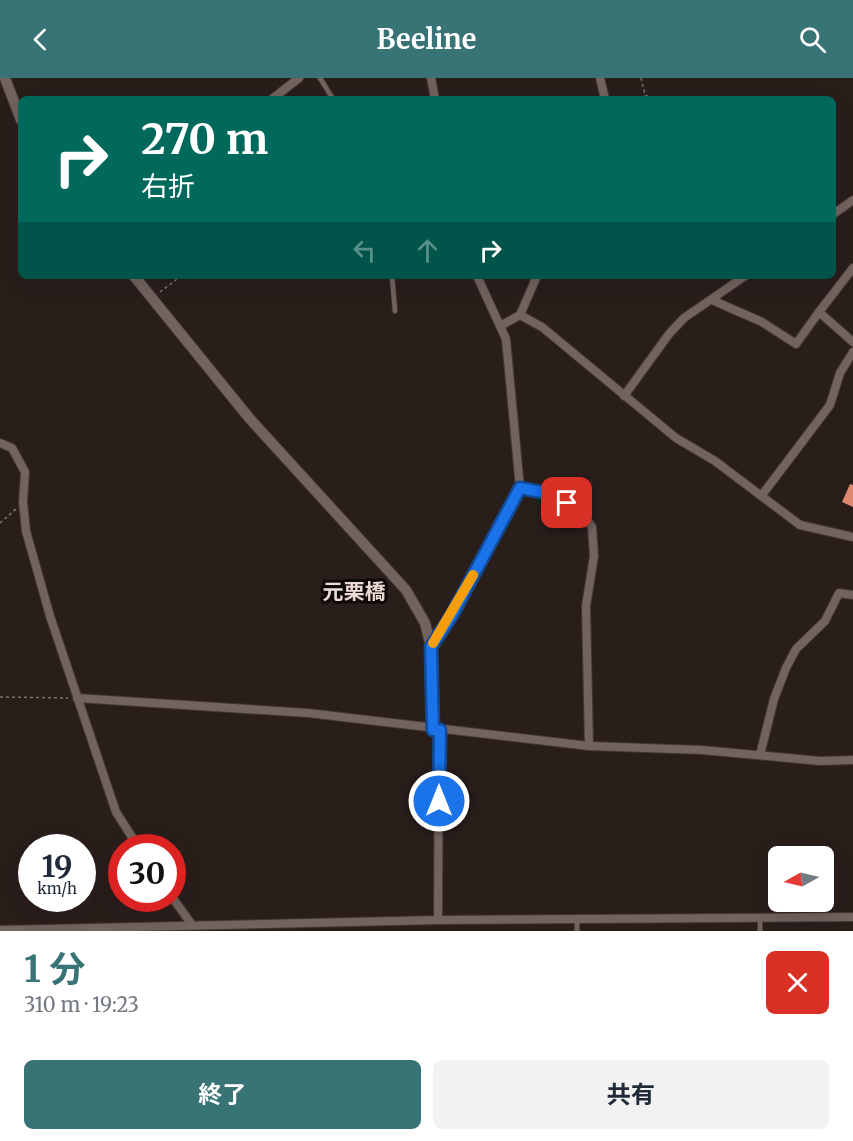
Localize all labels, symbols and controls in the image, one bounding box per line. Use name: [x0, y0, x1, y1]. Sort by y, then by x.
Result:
text: Beeline: [377, 22, 476, 56]
icon: back: [24, 23, 57, 56]
icon: search: [796, 23, 829, 56]
text: 270 m: [141, 113, 268, 165]
icon: right: [42, 120, 120, 198]
text: 右折: [141, 169, 195, 203]
icon: left: [348, 234, 381, 267]
icon: ahead: [411, 234, 444, 267]
icon: right: [474, 234, 507, 267]
pin: [541, 477, 592, 528]
icon: arrive: [550, 486, 583, 519]
district label: 元栗橋: [323, 578, 386, 605]
position arrow: [407, 769, 471, 833]
speed limit sign: 30: [108, 834, 186, 912]
north arrow: [768, 846, 834, 912]
map controls: [768, 846, 834, 912]
text: 19: [41, 847, 73, 885]
text: km/h: [37, 879, 77, 898]
text: 1 分: [24, 947, 85, 992]
button: close: [766, 951, 829, 1014]
text: 310 m · 19:23: [24, 992, 139, 1017]
button: 終了: [24, 1060, 421, 1129]
button: 共有: [433, 1060, 829, 1129]

